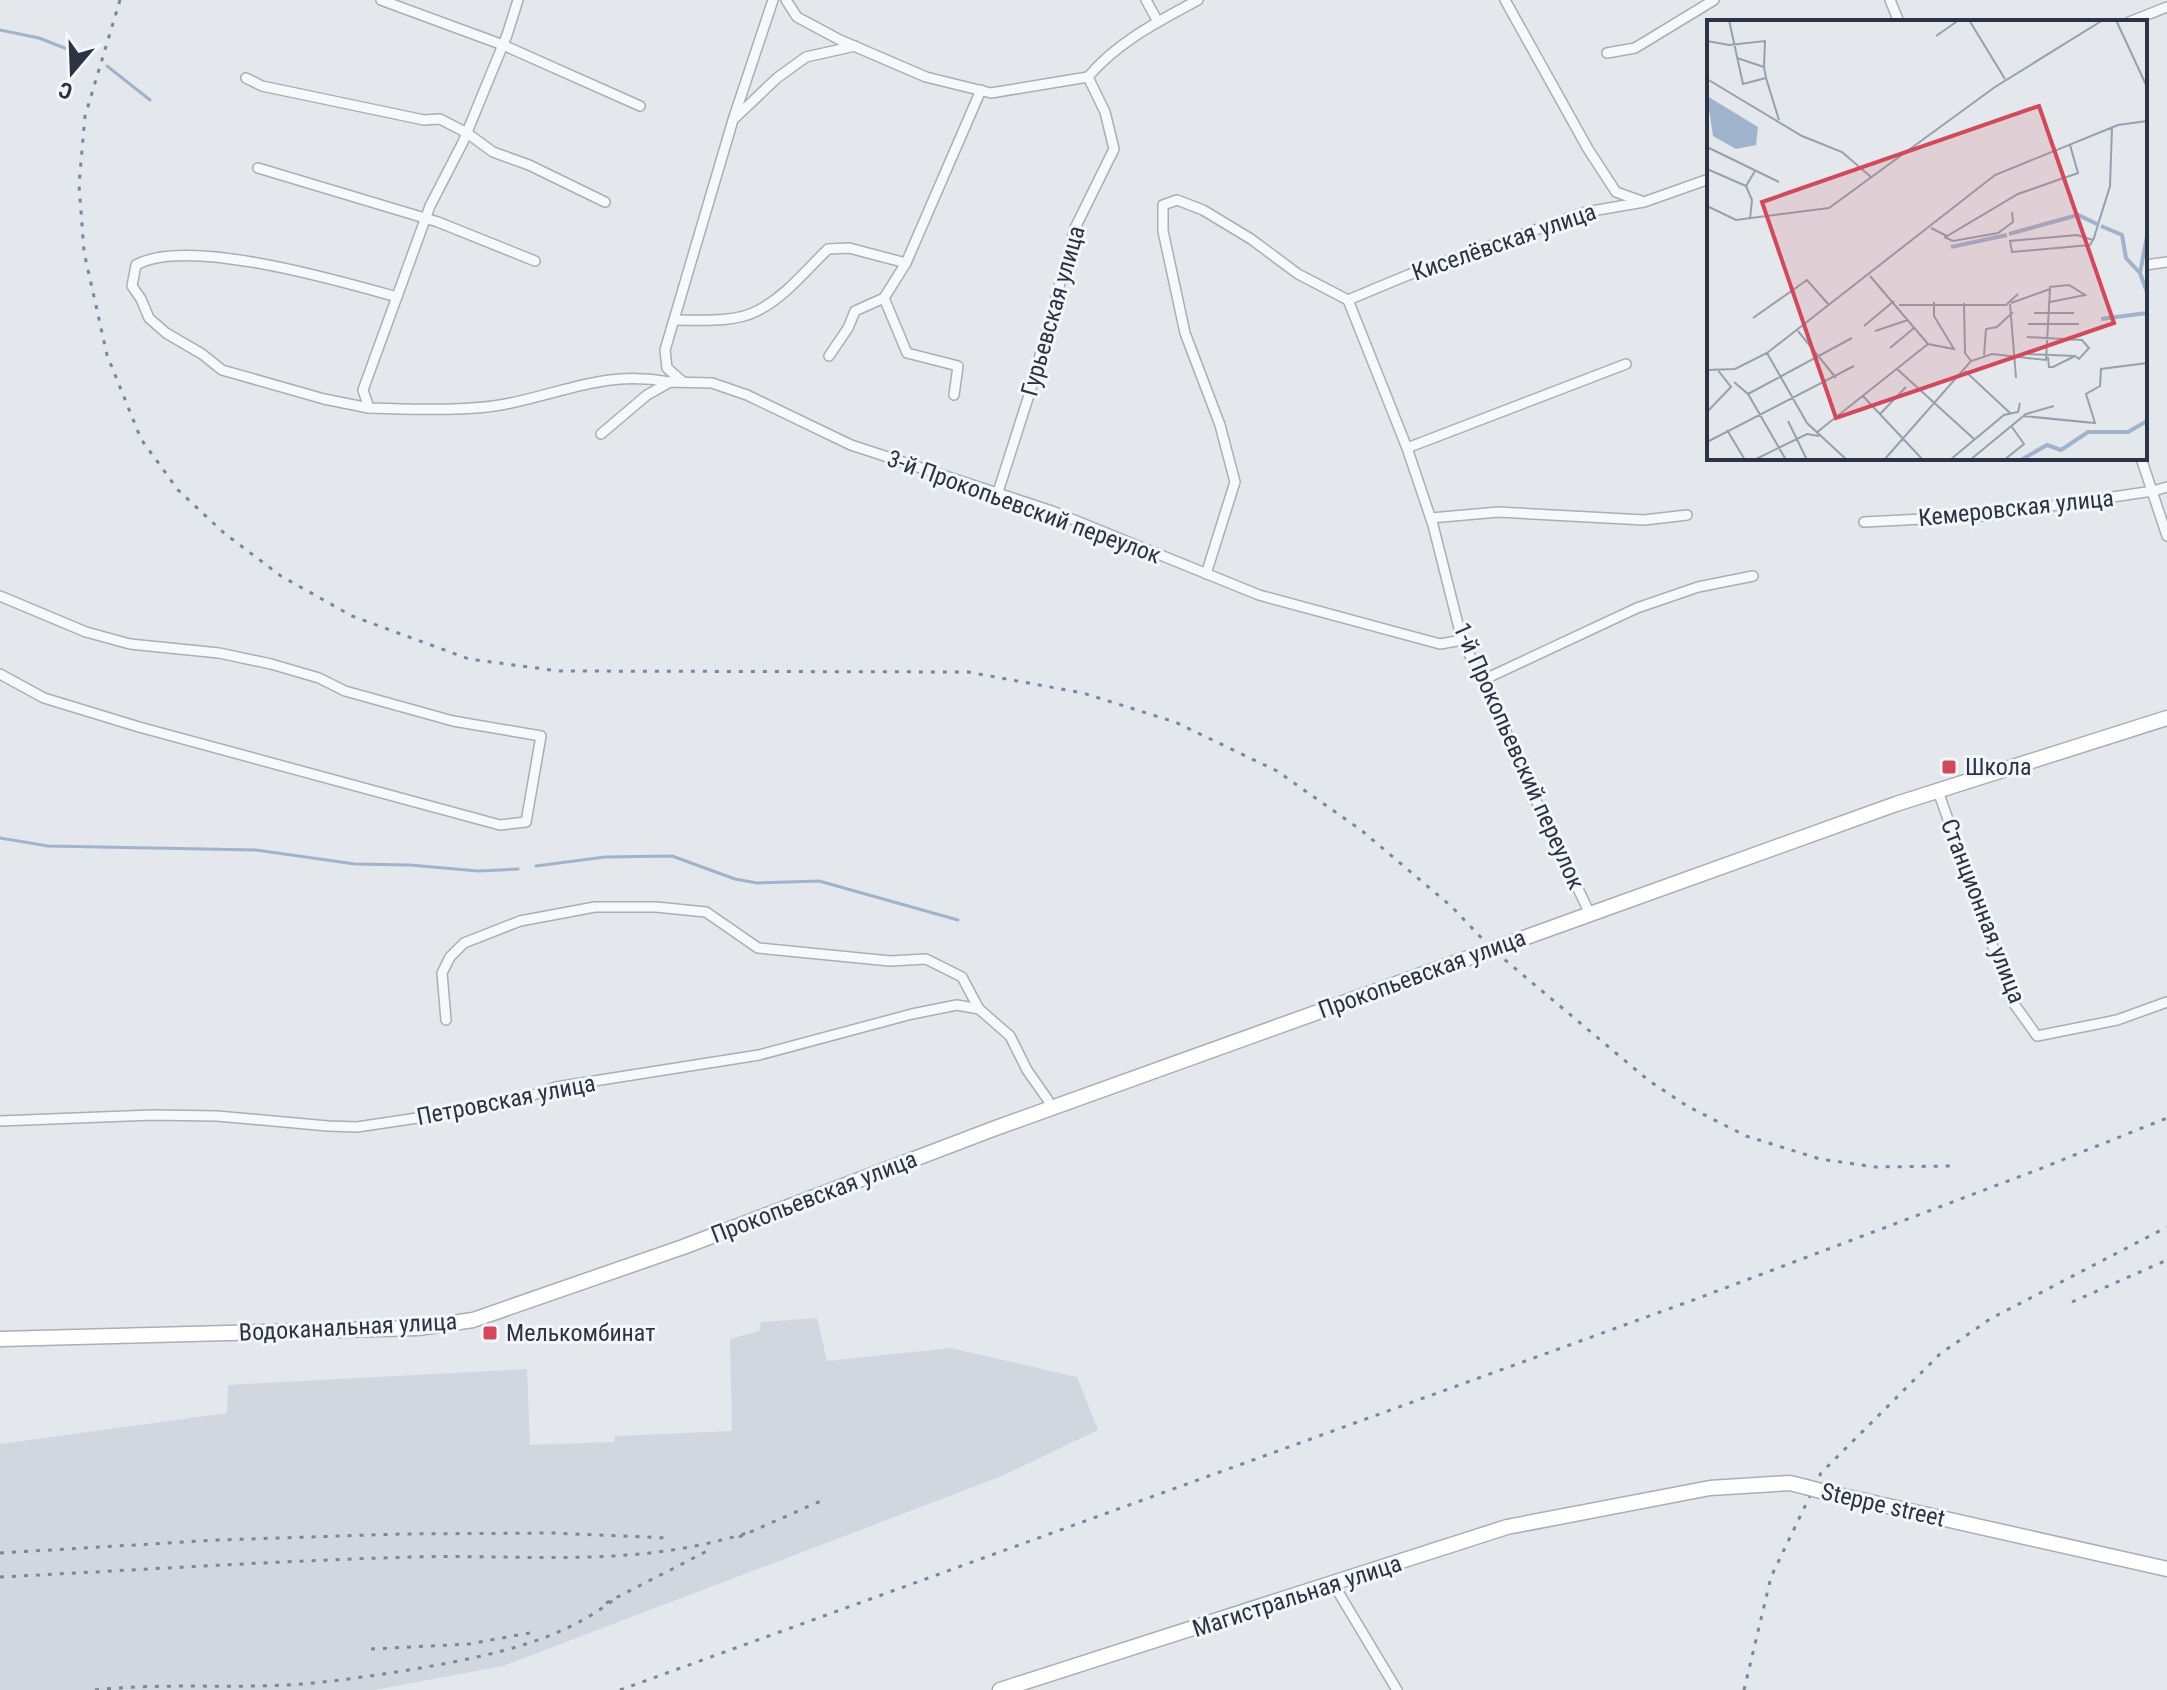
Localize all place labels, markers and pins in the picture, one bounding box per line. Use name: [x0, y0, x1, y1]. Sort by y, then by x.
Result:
place label: Школа: [1965, 753, 2031, 781]
marker: Школа: [1940, 758, 1958, 776]
place label: Мелькомбинат: [506, 1319, 655, 1347]
marker: Мелькомбинат: [481, 1324, 499, 1342]

